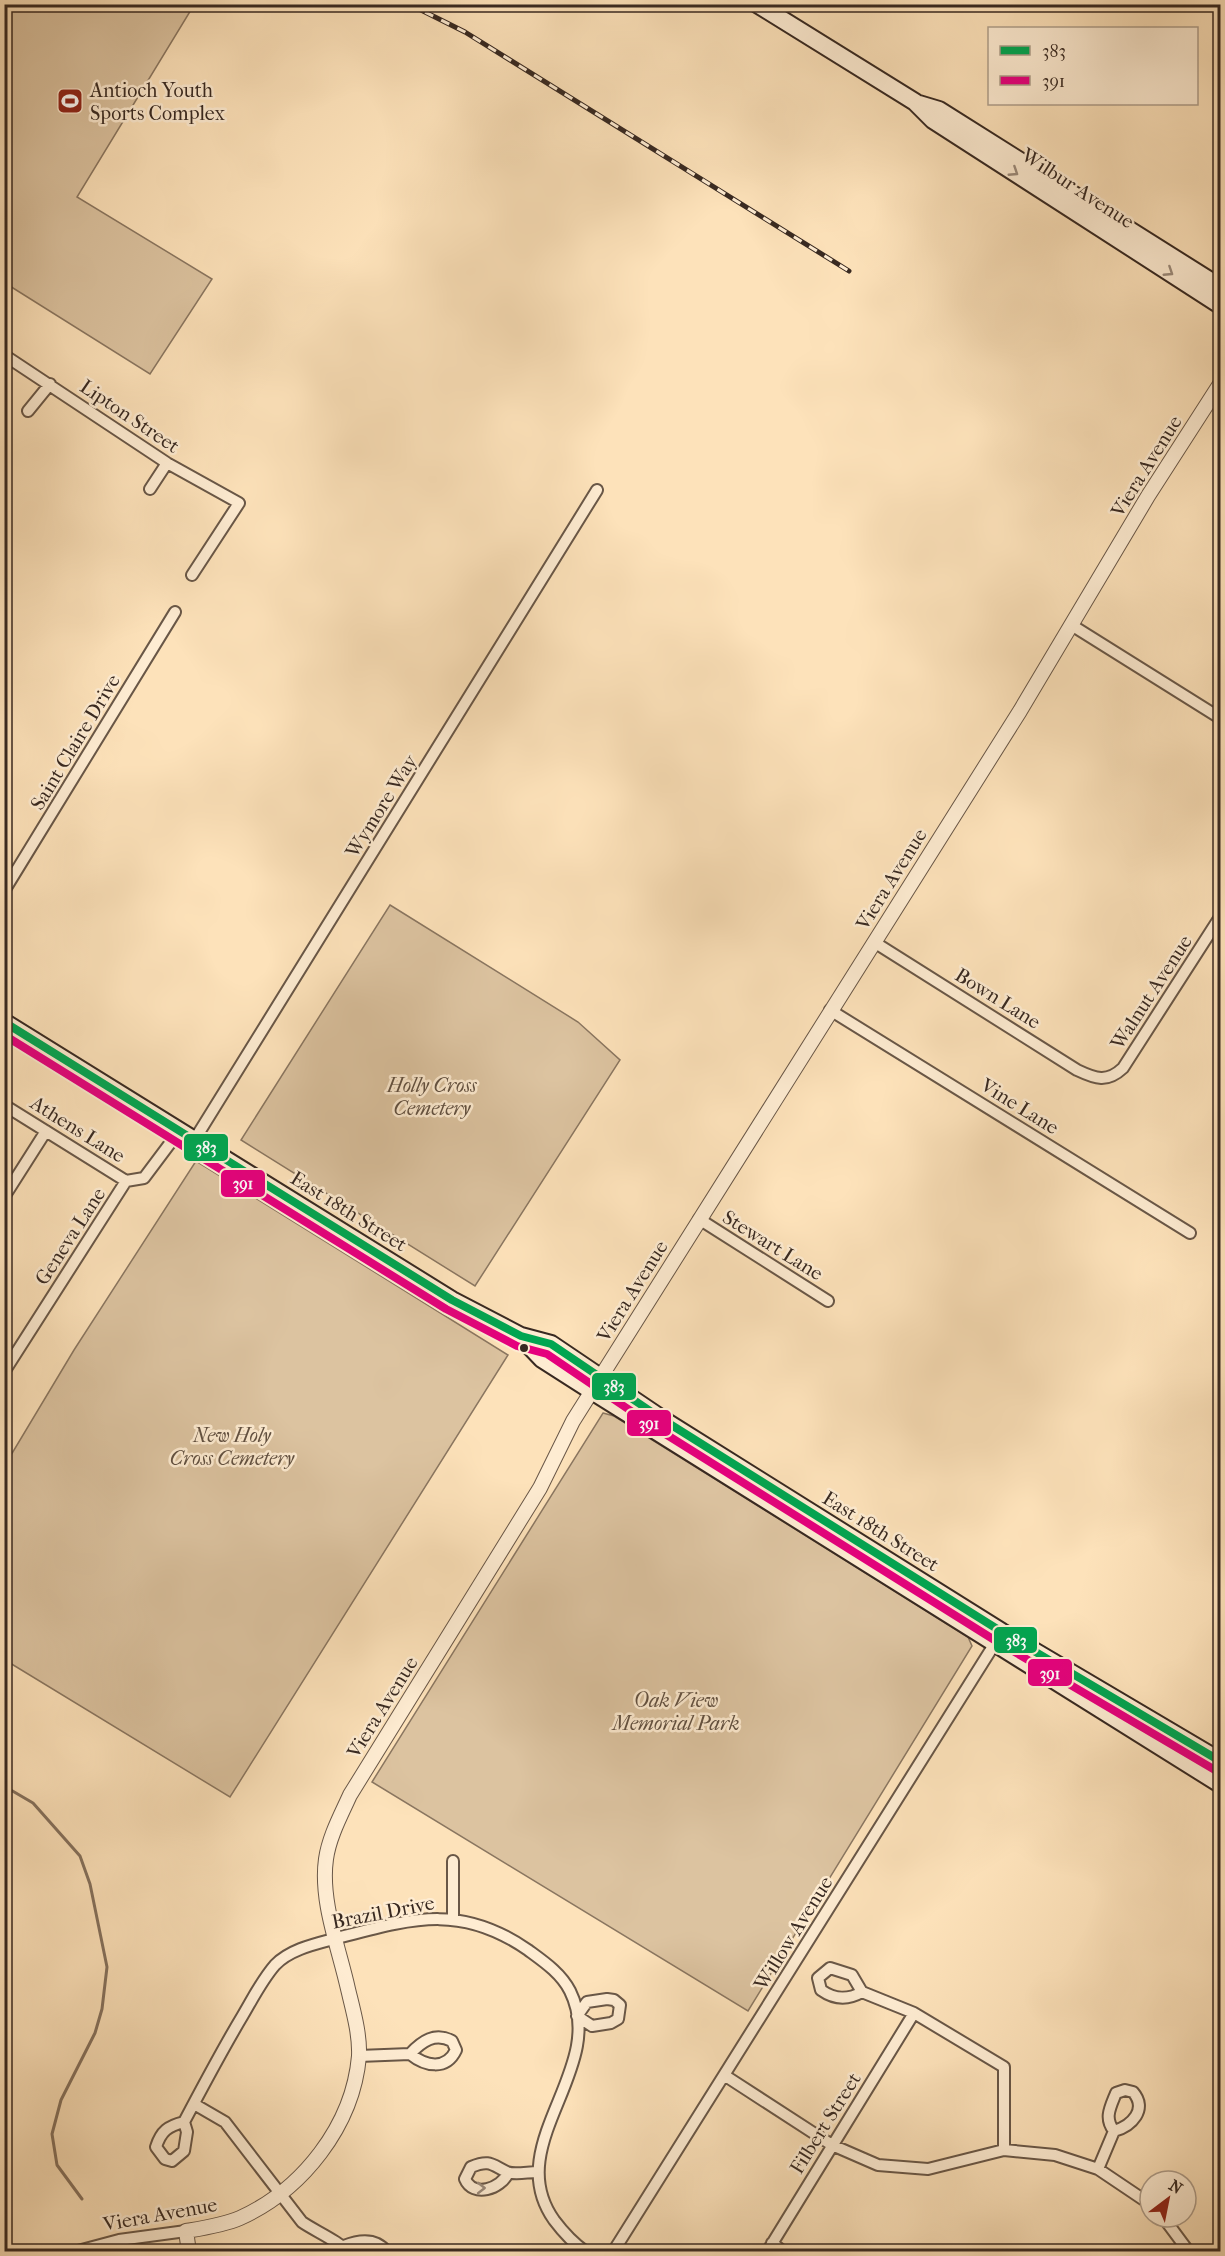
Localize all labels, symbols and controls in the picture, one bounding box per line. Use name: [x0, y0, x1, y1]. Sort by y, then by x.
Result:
legend: [988, 27, 1198, 105]
text: 383: [1042, 41, 1066, 62]
text: 391: [1042, 71, 1065, 92]
place label: Antioch Youth Sports Complex: [89, 79, 226, 125]
sports icon: Antioch Youth Sports Complex: [55, 86, 85, 116]
street label: Wilbur Avenue: [1016, 143, 1139, 233]
one-way arrow: [1007, 165, 1018, 176]
one-way arrow: [1162, 265, 1173, 276]
street label: Lipton Street: [76, 375, 184, 458]
street label: Viera Avenue: [1106, 411, 1187, 522]
street label: Saint Claire Drive: [26, 670, 125, 814]
street label: Wymore Way: [340, 750, 423, 863]
street label: Viera Avenue: [851, 824, 932, 935]
street label: Walnut Avenue: [1105, 931, 1197, 1055]
street label: Bown Lane: [951, 963, 1045, 1034]
street label: Vine Lane: [976, 1073, 1063, 1139]
park label: Holly Cross Cemetery: [386, 1074, 478, 1120]
street label: Athens Lane: [25, 1091, 129, 1168]
line badge: 383: [183, 1133, 229, 1162]
text: 383: [195, 1138, 217, 1158]
street label: East 18th Street: [286, 1166, 411, 1256]
line badge: 391: [220, 1169, 266, 1198]
text: 391: [233, 1174, 254, 1194]
street label: Geneva Lane: [30, 1183, 110, 1289]
street label: Stewart Lane: [718, 1205, 827, 1285]
street label: Viera Avenue: [592, 1236, 673, 1347]
unlabelled marker: [518, 1342, 530, 1354]
line badge: 383: [591, 1372, 637, 1401]
text: 383: [603, 1377, 625, 1397]
line badge: 391: [626, 1409, 672, 1437]
text: 391: [639, 1414, 660, 1434]
park label: New Holy Cross Cemetery: [170, 1424, 295, 1470]
street label: East 18th Street: [818, 1486, 943, 1576]
line badge: 383: [993, 1626, 1038, 1654]
text: 383: [1005, 1631, 1027, 1651]
street label: Viera Avenue: [342, 1652, 423, 1763]
line badge: 391: [1027, 1658, 1073, 1687]
text: 391: [1040, 1664, 1061, 1684]
park label: Oak View Memorial Park: [611, 1689, 739, 1735]
street label: Willow Avenue: [749, 1872, 838, 1995]
street label: Brazil Drive: [330, 1891, 437, 1934]
street label: Filbert Street: [785, 2068, 866, 2178]
north arrow: [1138, 2169, 1198, 2229]
text: N: [1166, 2175, 1187, 2198]
one-way arrow: [477, 2182, 486, 2194]
street label: Viera Avenue: [100, 2193, 219, 2236]

